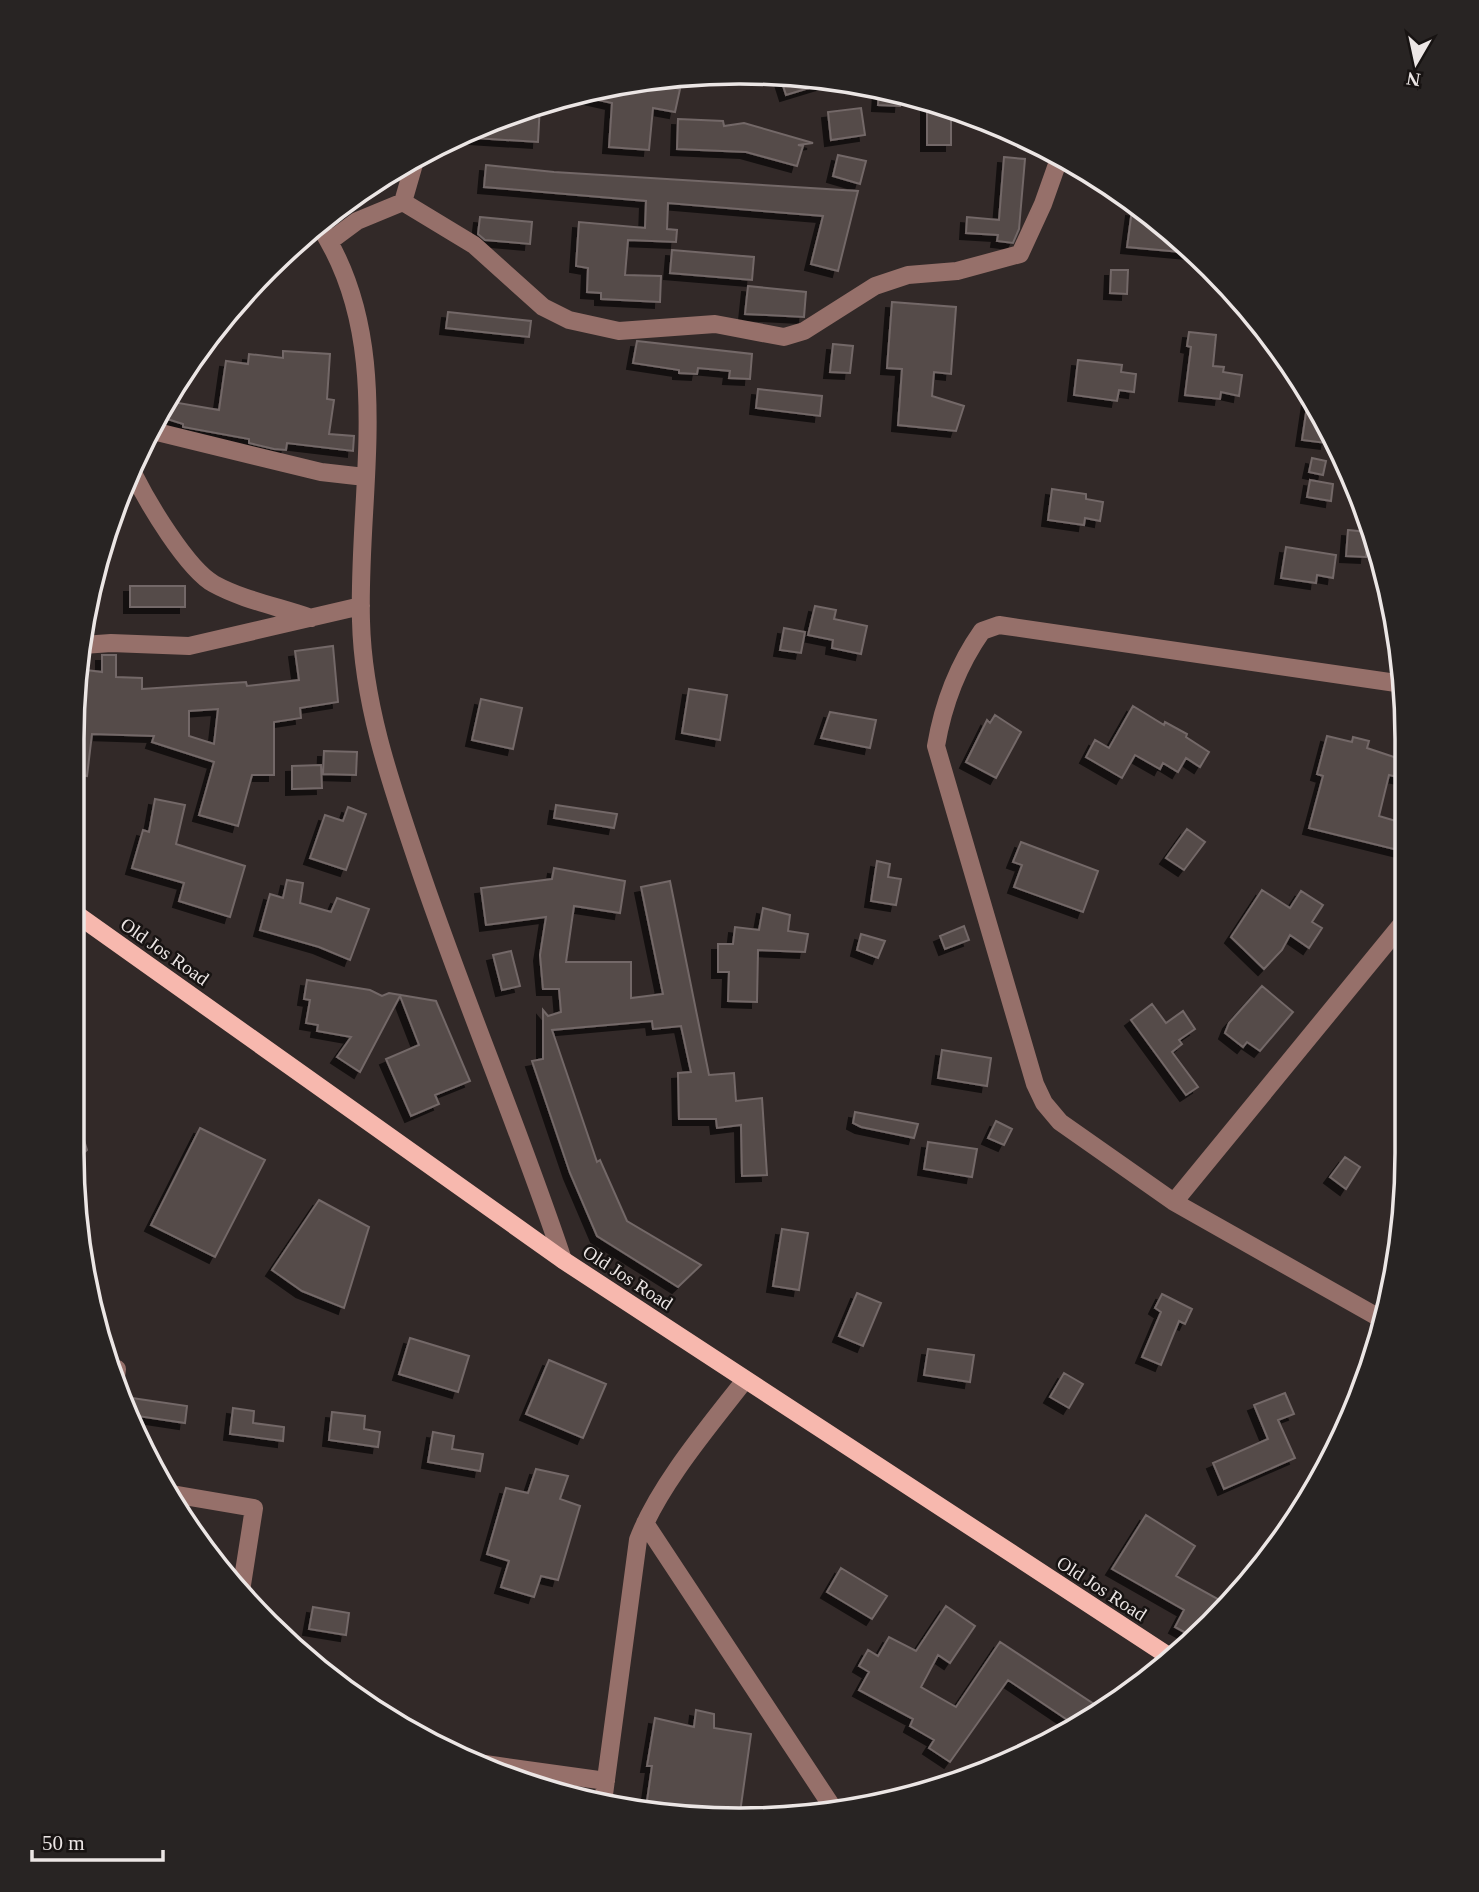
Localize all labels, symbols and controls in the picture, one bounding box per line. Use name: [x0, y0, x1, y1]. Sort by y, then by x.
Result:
north arrow: [1381, 28, 1451, 98]
text: N: [1405, 68, 1422, 91]
street label: Old Jos Road: [117, 913, 213, 990]
street label: Old Jos Road: [579, 1241, 677, 1314]
street label: Old Jos Road: [1053, 1552, 1151, 1625]
scale bar: [32, 1818, 163, 1862]
text: 50 m: [42, 1831, 85, 1855]

